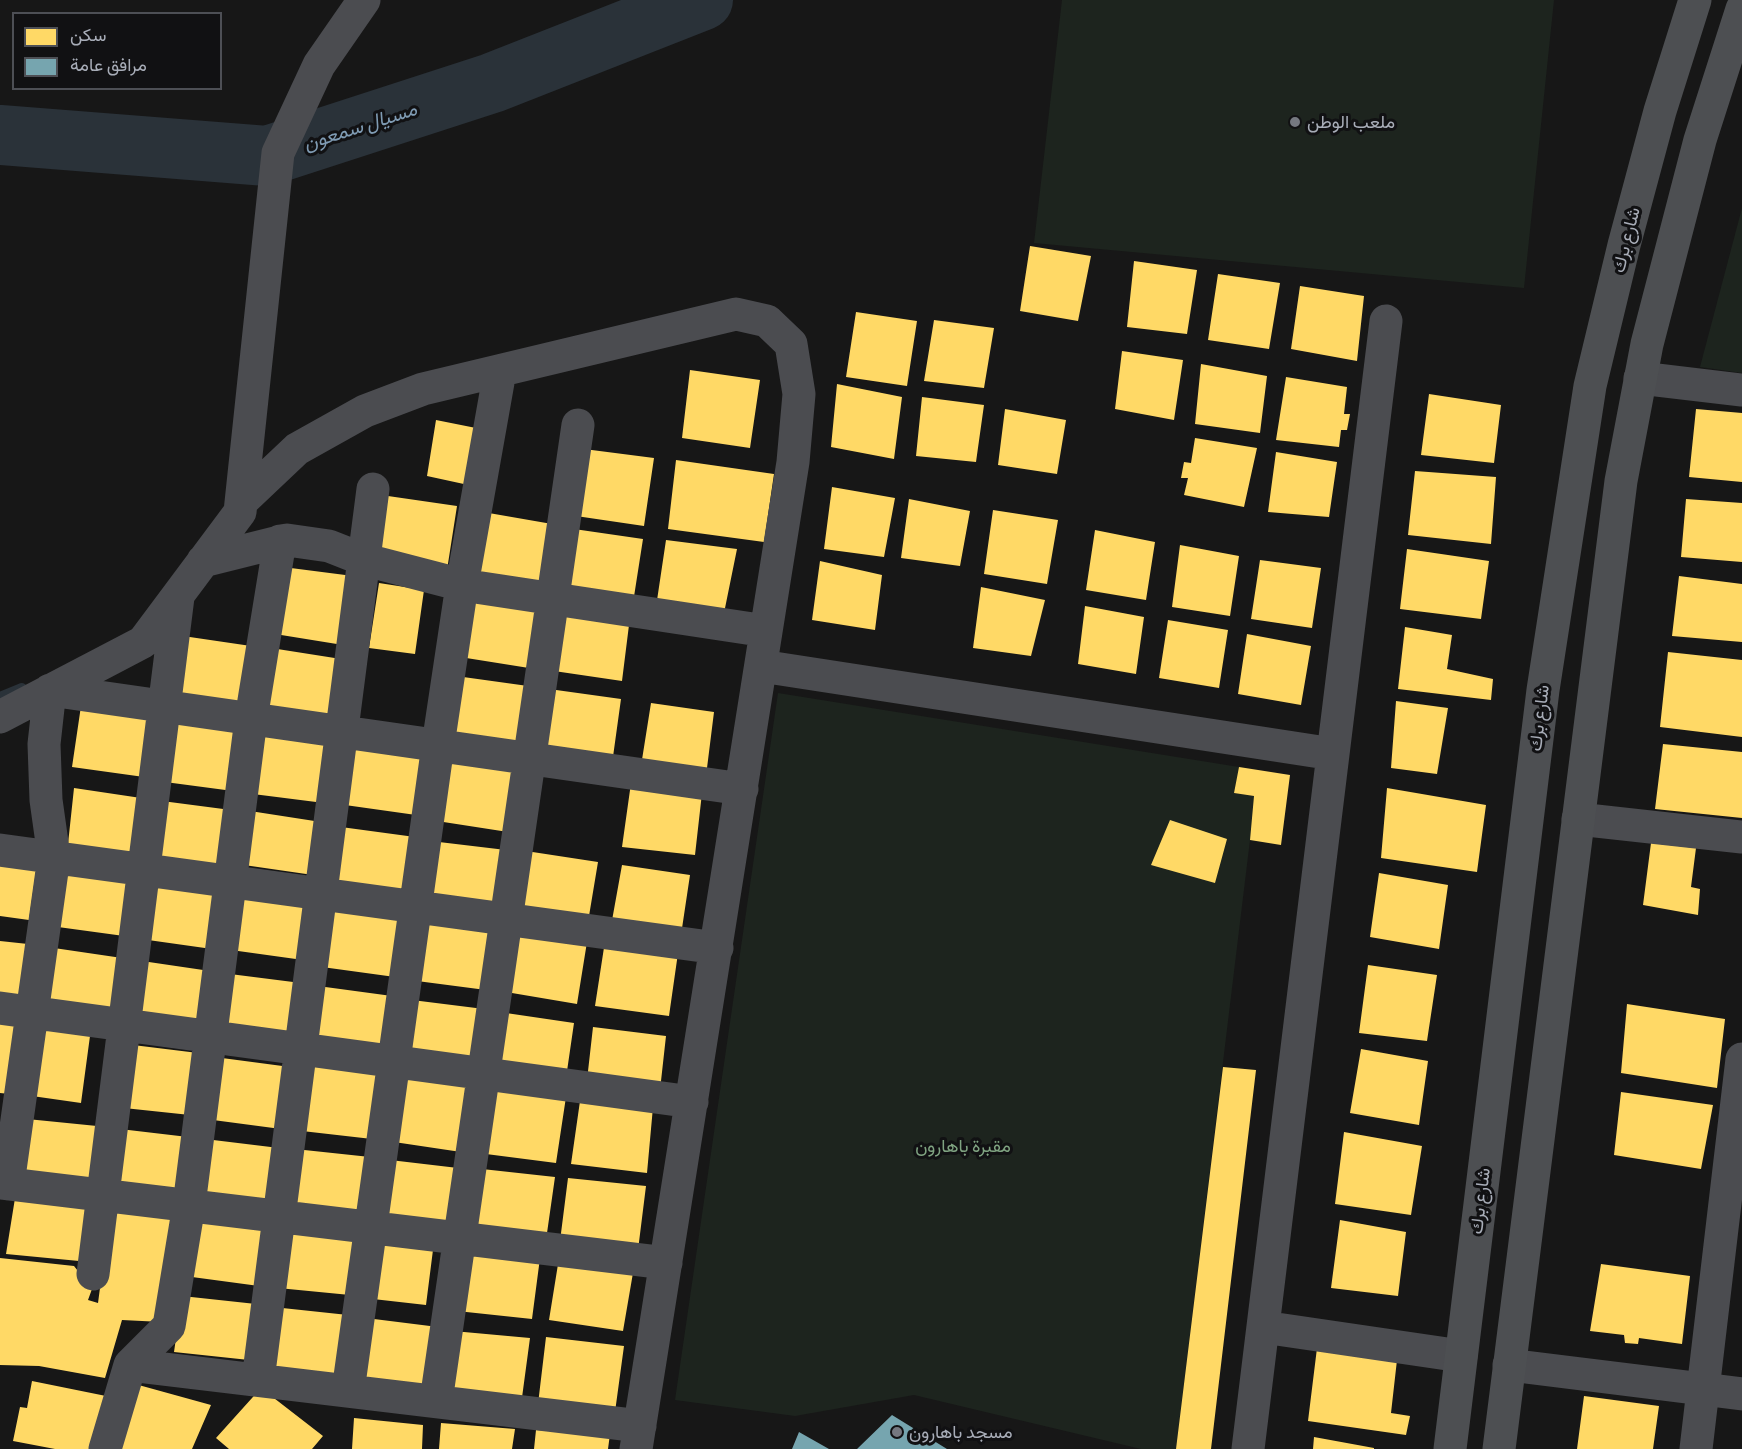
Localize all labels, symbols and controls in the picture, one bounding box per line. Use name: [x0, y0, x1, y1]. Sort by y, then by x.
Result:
legend: [12, 12, 222, 90]
text: سكن: [70, 23, 106, 45]
text: مرافق عامة: [70, 53, 147, 75]
water label: مسيال سمعون: [300, 96, 420, 156]
place label: ملعب الوطن: [1307, 111, 1395, 133]
marker: ملعب الوطن: [1288, 115, 1302, 129]
street label: شارع برك: [1607, 205, 1645, 275]
street label: شارع برك: [1524, 684, 1554, 752]
park label: مقبرة باهارون: [915, 1135, 1011, 1157]
street label: شارع برك: [1465, 1167, 1495, 1235]
place label: مسجد باهارون: [909, 1421, 1013, 1443]
marker: مسجد باهارون: [890, 1425, 904, 1439]

